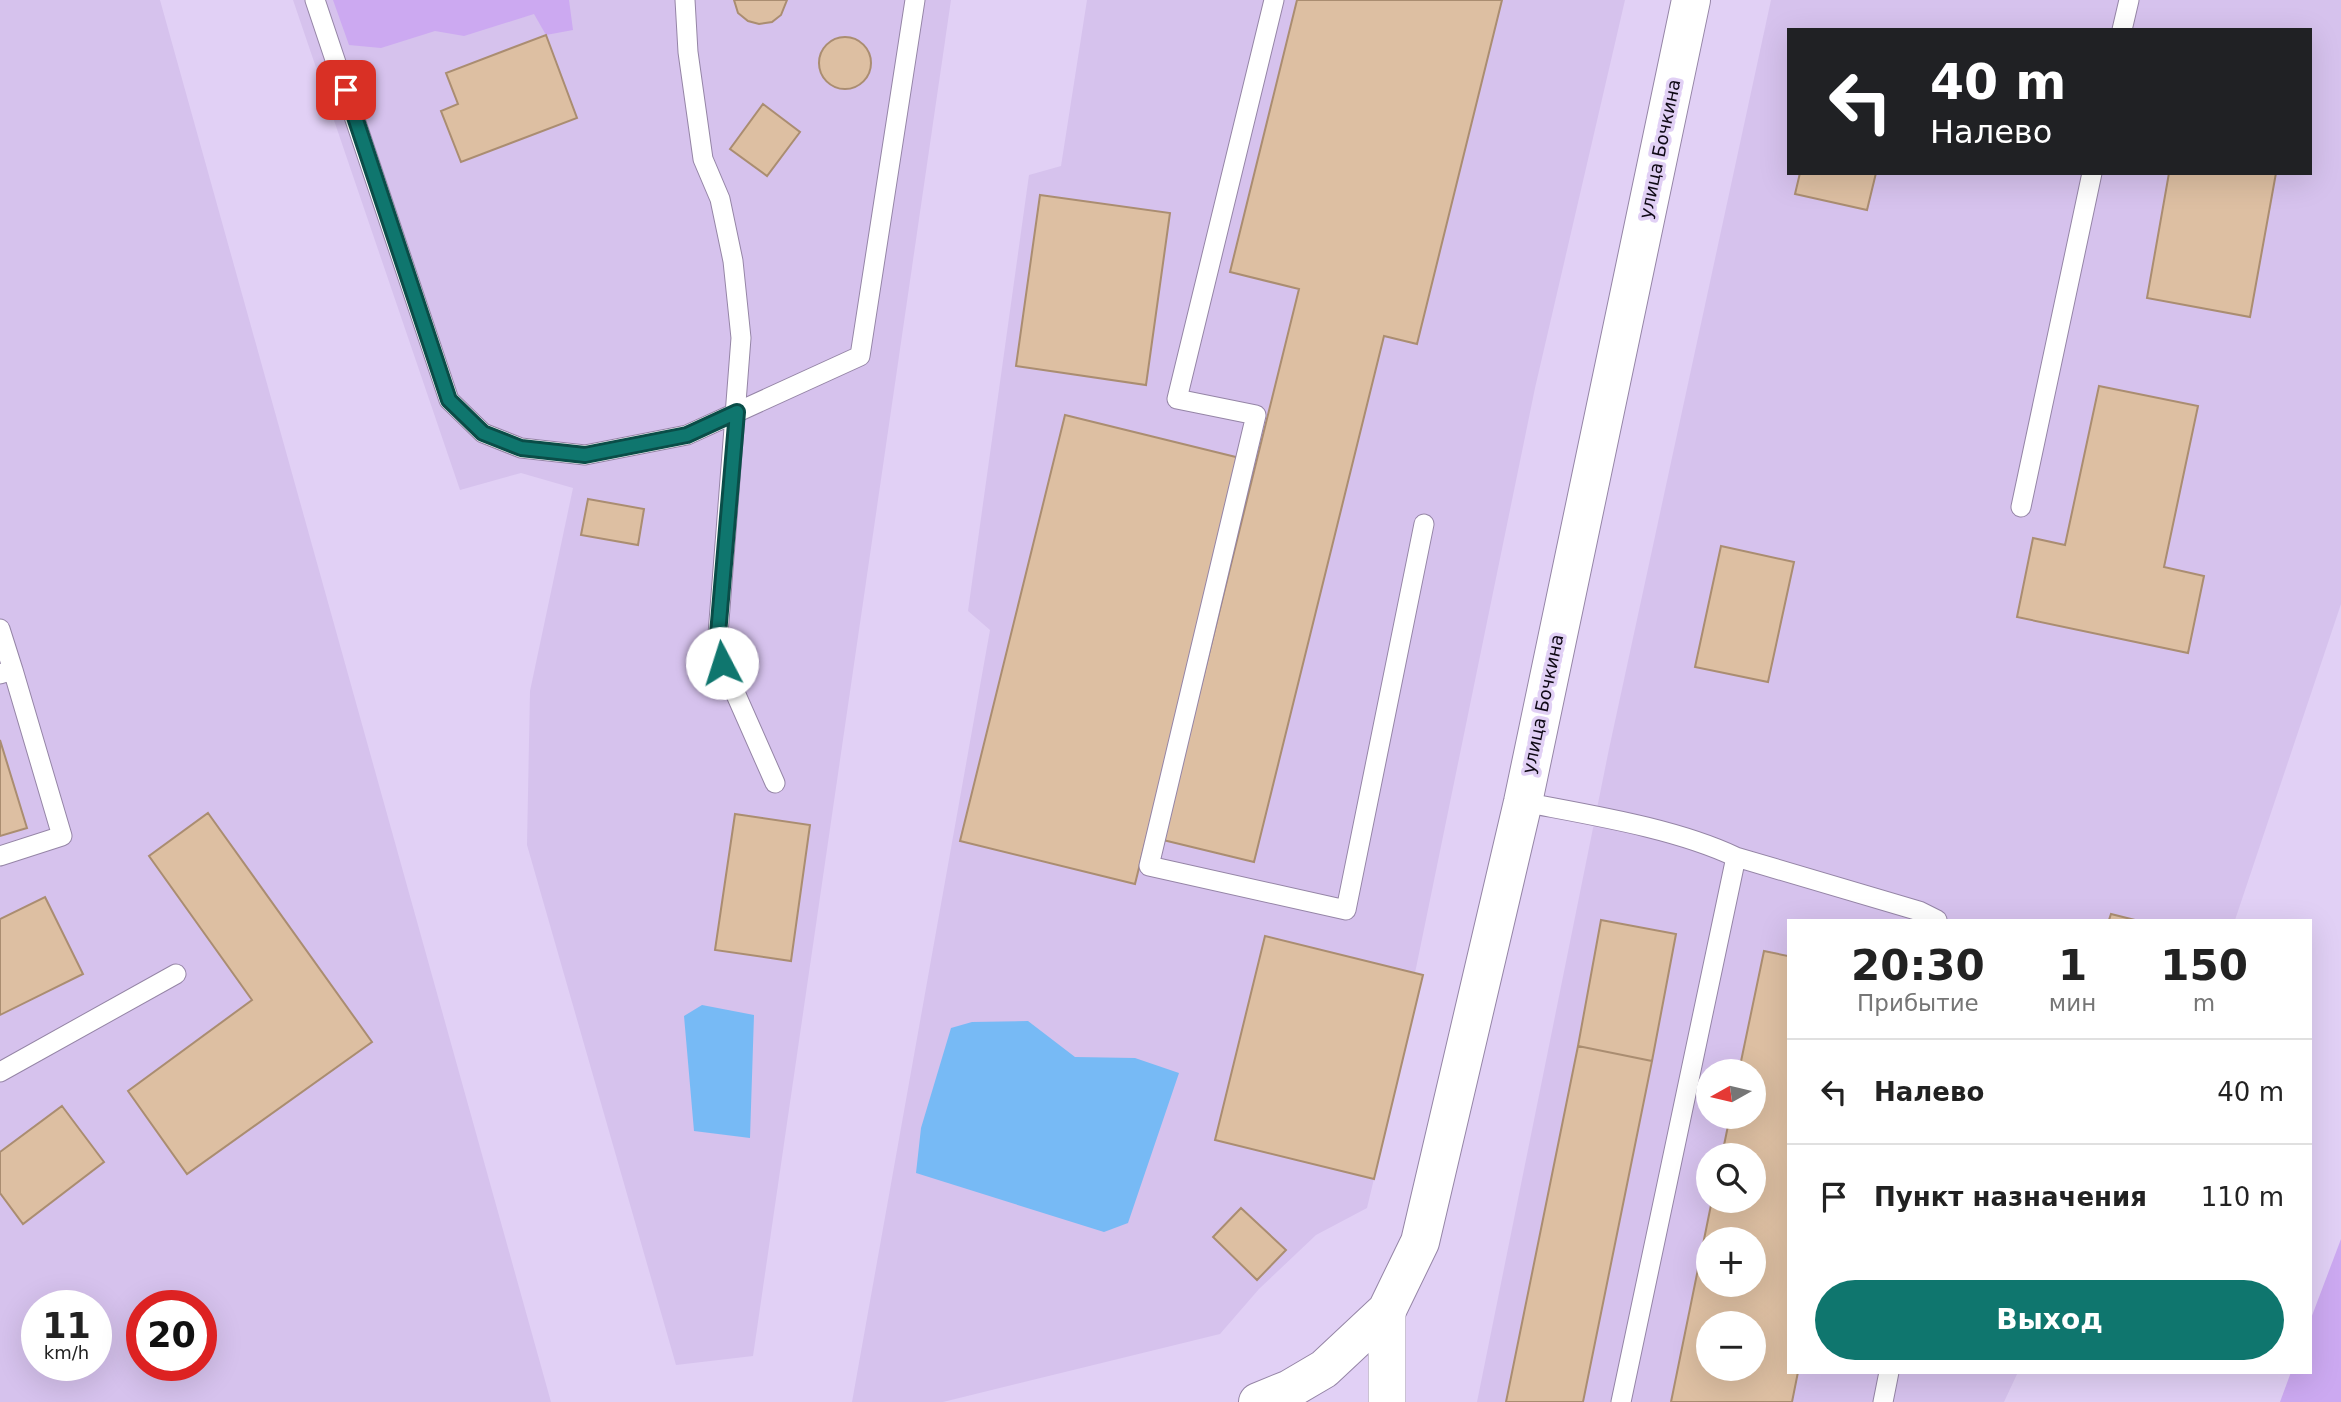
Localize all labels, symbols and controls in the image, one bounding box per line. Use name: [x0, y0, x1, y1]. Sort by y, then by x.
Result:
text: 40 m: [1930, 54, 2066, 111]
icon: left: [1815, 56, 1906, 147]
pin: [316, 60, 376, 120]
icon: arrive: [327, 71, 365, 109]
street label: улица Бочкина: [1634, 77, 1685, 221]
text: Налево: [1930, 113, 2052, 151]
position arrow: [685, 626, 759, 700]
street label: улица Бочкина: [1517, 632, 1568, 776]
text: 20:30: [1851, 941, 1985, 990]
text: 1: [2058, 941, 2087, 990]
text: 150: [2160, 941, 2248, 990]
text: Прибытие: [1857, 990, 1979, 1016]
text: мин: [2049, 990, 2096, 1016]
text: m: [2193, 990, 2215, 1016]
north arrow: [1696, 1059, 1766, 1129]
map controls: [1696, 1059, 1766, 1381]
icon: left: [1815, 1073, 1853, 1111]
text: Налево: [1874, 1077, 1984, 1107]
text: 40 m: [2217, 1077, 2284, 1107]
button: search: [1696, 1143, 1766, 1213]
icon: arrive: [1815, 1178, 1853, 1216]
text: Пункт назначения: [1874, 1182, 2147, 1212]
text: 110 m: [2201, 1182, 2284, 1212]
button: +: [1696, 1227, 1766, 1297]
button: Выход: [1815, 1280, 2284, 1360]
speed limit sign: 20: [126, 1290, 217, 1381]
text: 11: [42, 1306, 91, 1346]
button: −: [1696, 1311, 1766, 1381]
text: km/h: [44, 1342, 89, 1363]

